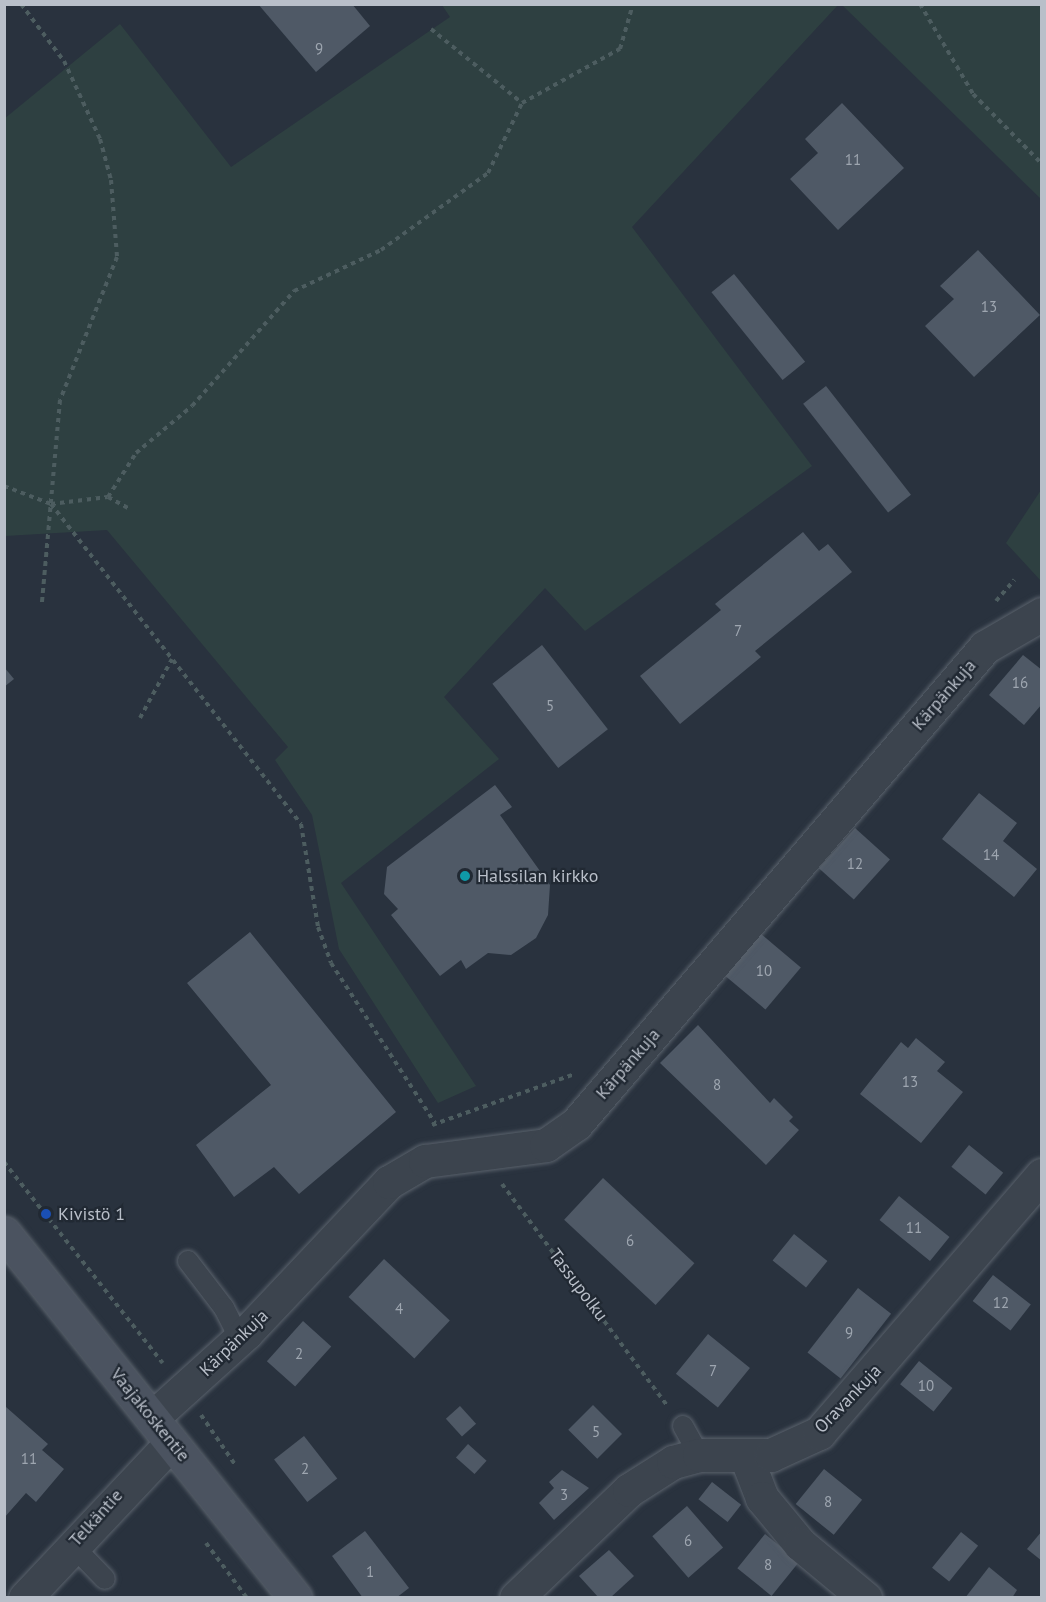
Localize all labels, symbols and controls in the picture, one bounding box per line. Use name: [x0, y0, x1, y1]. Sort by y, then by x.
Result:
house number: 9: [315, 40, 323, 58]
house number: 11: [845, 151, 861, 169]
house number: 13: [981, 298, 997, 316]
house number: 7: [734, 622, 742, 640]
street label: Kärpänkuja: [907, 655, 981, 735]
house number: 16: [1012, 674, 1028, 692]
house number: 5: [546, 697, 554, 715]
house number: 14: [983, 846, 999, 864]
house number: 12: [847, 855, 863, 873]
place label: Halssilan kirkko: [477, 865, 598, 887]
marker: Halssilan kirkko: [458, 869, 472, 883]
house number: 10: [756, 962, 772, 980]
street label: Kärpänkuja: [591, 1024, 665, 1104]
house number: 13: [902, 1073, 918, 1091]
house number: 8: [713, 1076, 721, 1094]
place label: Kivistö 1: [58, 1203, 125, 1225]
marker: Kivistö 1: [39, 1207, 53, 1221]
house number: 11: [906, 1219, 922, 1237]
house number: 6: [626, 1232, 634, 1250]
street label: Tassupolku: [544, 1245, 612, 1325]
house number: 12: [993, 1294, 1009, 1312]
house number: 4: [395, 1300, 403, 1318]
street label: Kärpänkuja: [195, 1305, 273, 1381]
house number: 9: [845, 1324, 853, 1342]
house number: 2: [295, 1345, 303, 1363]
street label: Oravankuja: [810, 1360, 886, 1438]
house number: 7: [709, 1362, 717, 1380]
street label: Vaajakoskentie: [106, 1364, 194, 1466]
house number: 10: [918, 1377, 934, 1395]
house number: 5: [592, 1423, 600, 1441]
house number: 11: [21, 1450, 37, 1468]
house number: 2: [301, 1460, 309, 1478]
street label: Telkäntie: [65, 1485, 127, 1551]
house number: 3: [560, 1486, 568, 1504]
house number: 8: [824, 1493, 832, 1511]
house number: 6: [684, 1532, 692, 1550]
house number: 8: [764, 1556, 772, 1574]
house number: 1: [366, 1563, 374, 1581]

